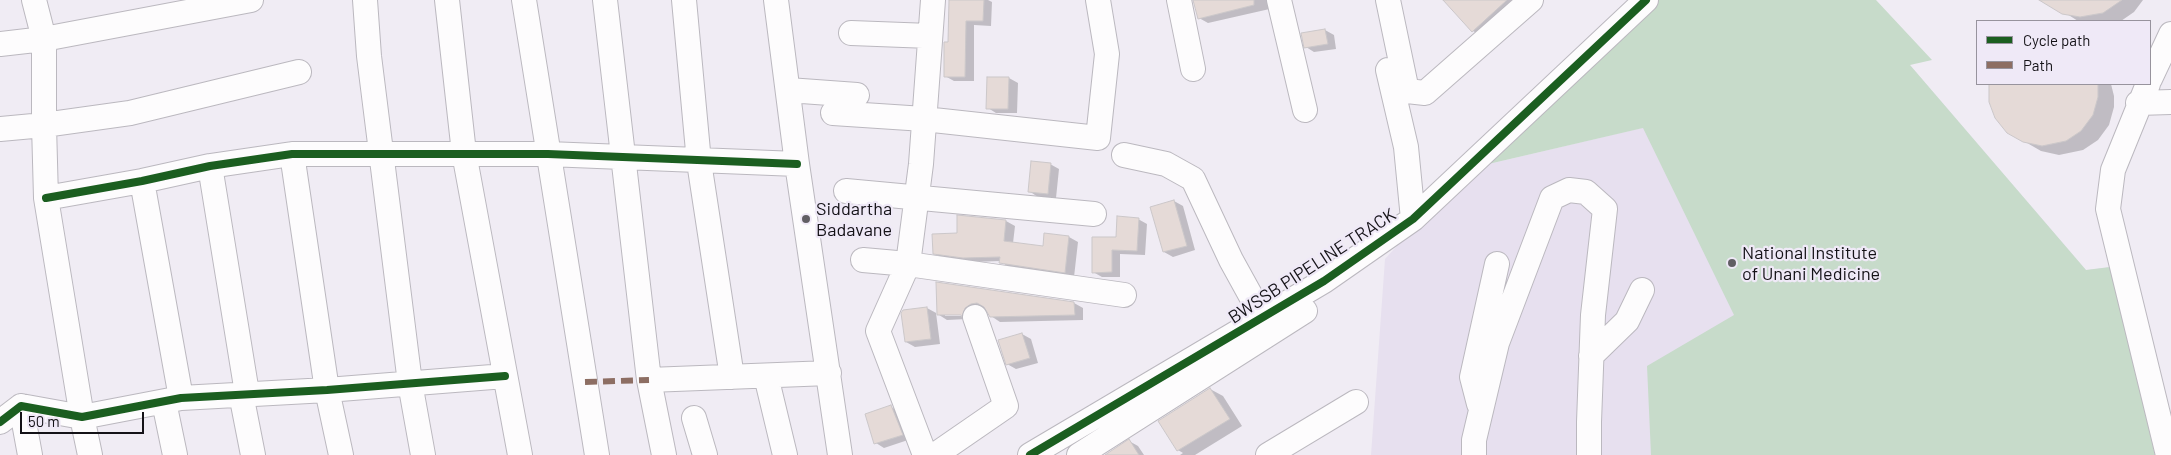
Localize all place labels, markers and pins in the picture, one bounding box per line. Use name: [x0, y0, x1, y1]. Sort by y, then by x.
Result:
place label: Siddartha Badavane: [816, 198, 892, 240]
marker: Siddartha Badavane: [800, 213, 812, 225]
place label: National Institute of Unani Medicine: [1742, 242, 1880, 284]
marker: National Institute of Unani Medicine: [1726, 257, 1738, 269]

